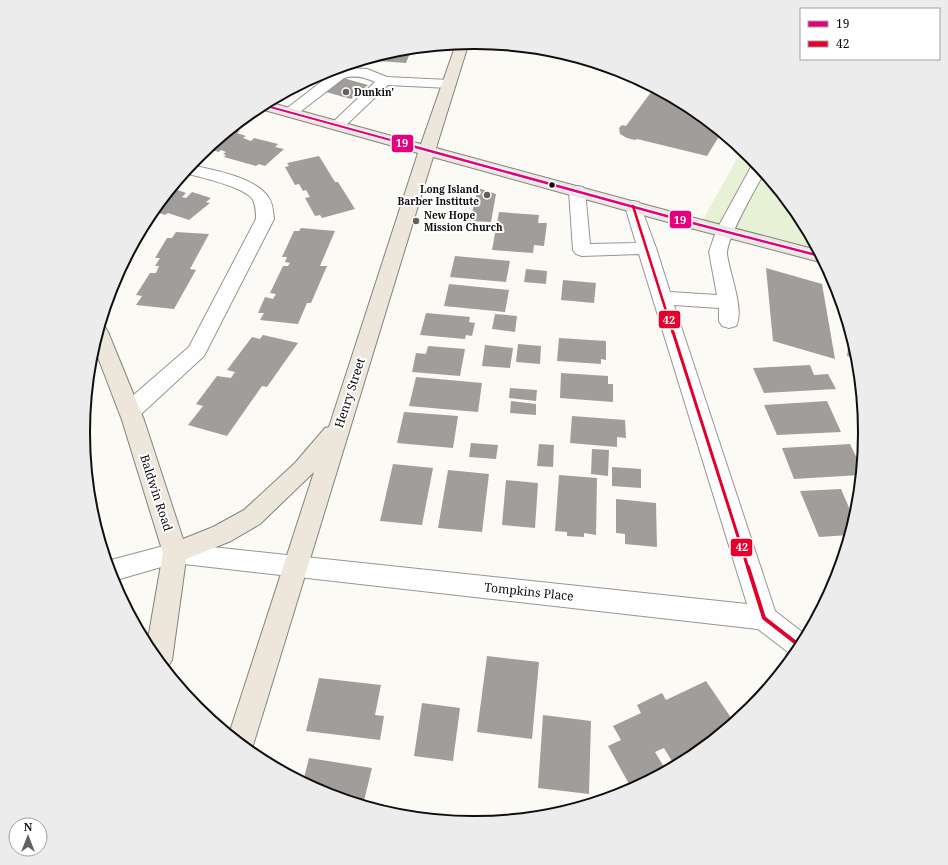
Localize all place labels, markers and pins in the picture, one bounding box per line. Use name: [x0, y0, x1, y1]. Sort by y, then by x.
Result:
place label: Dunkin': [354, 85, 394, 99]
marker: Dunkin': [341, 87, 351, 97]
unlabelled marker: [547, 180, 557, 190]
place label: Long Island Barber Institute: [397, 182, 479, 208]
marker: Long Island Barber Institute: [482, 190, 492, 200]
place label: New Hope Mission Church: [424, 208, 503, 234]
marker: New Hope Mission Church: [411, 216, 421, 226]

